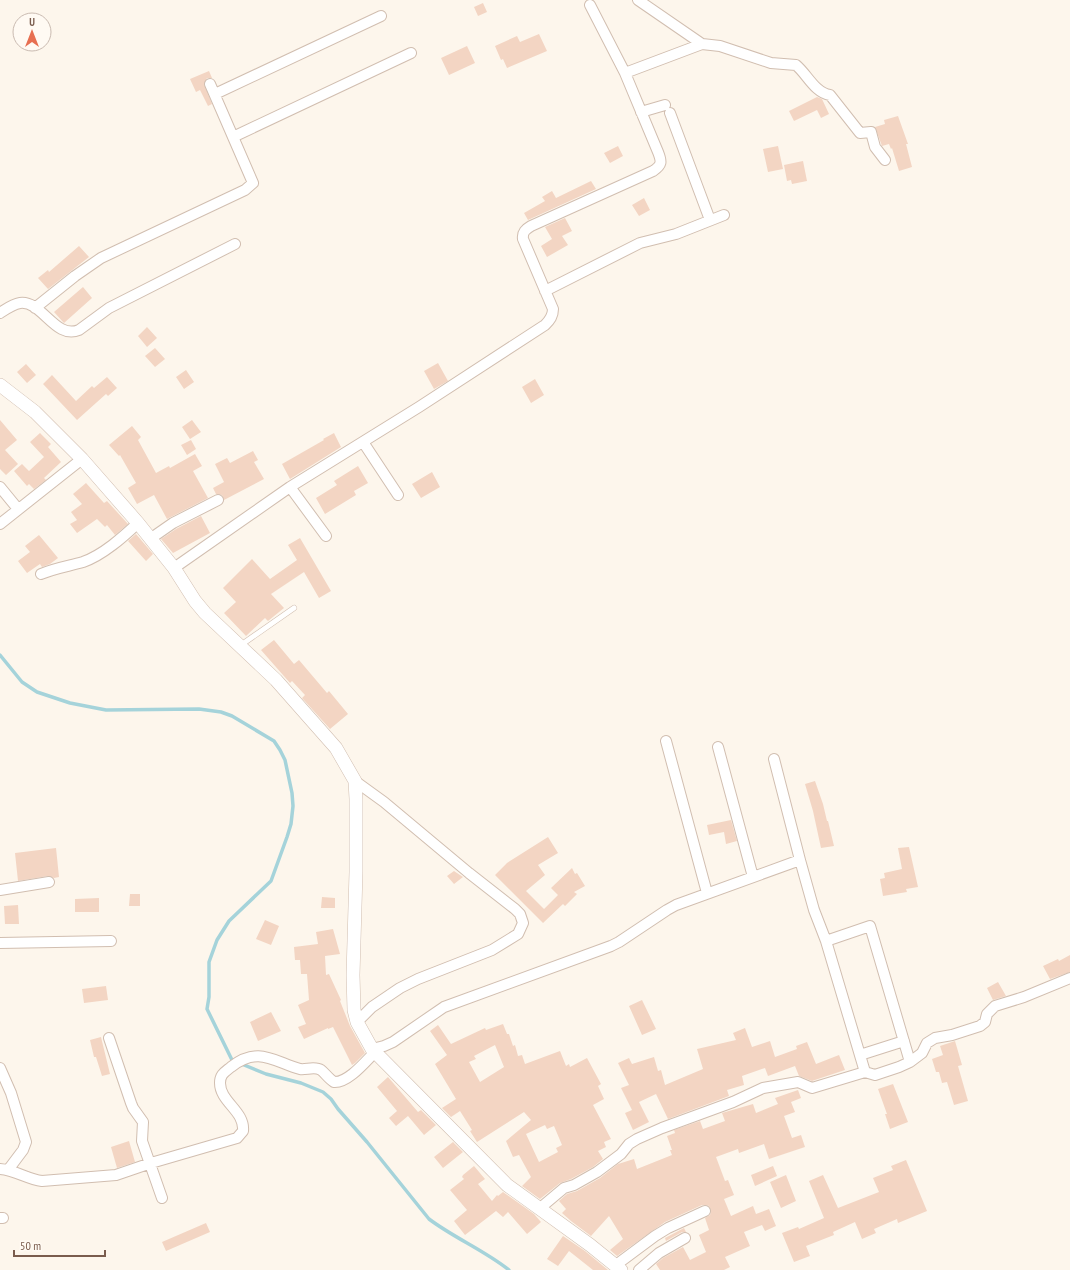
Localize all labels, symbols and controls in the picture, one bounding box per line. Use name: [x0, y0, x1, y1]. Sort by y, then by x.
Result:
north arrow: [12, 12, 52, 52]
text: U: [29, 15, 35, 29]
scale bar: [14, 1232, 105, 1258]
text: 50 m: [20, 1238, 41, 1253]

